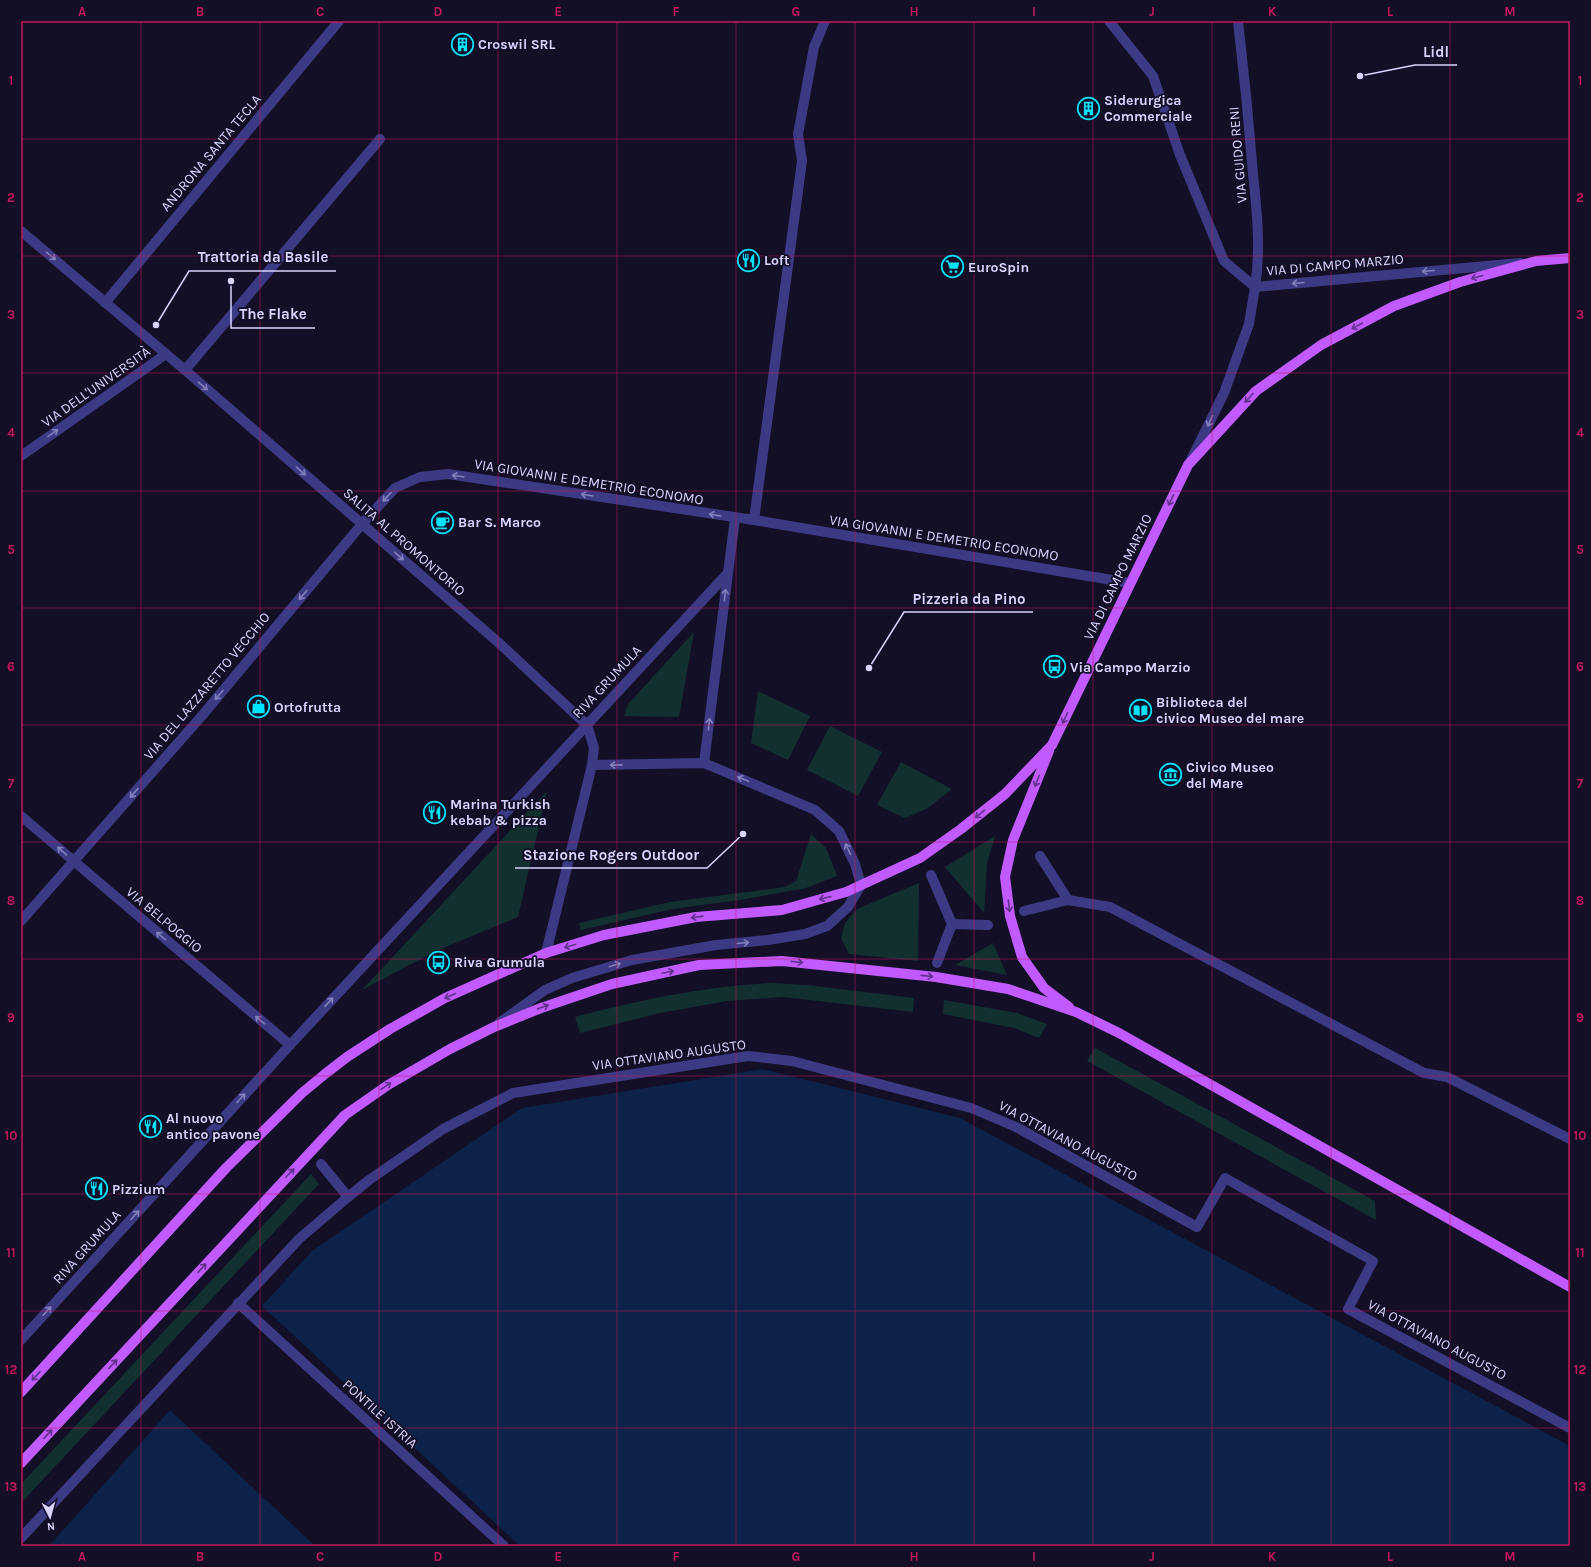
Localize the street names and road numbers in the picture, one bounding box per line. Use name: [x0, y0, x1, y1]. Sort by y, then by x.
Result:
street label: ANDRONA SANTA TECLA: [157, 91, 265, 215]
street label: VIA GUIDO RENI: [1225, 106, 1251, 204]
street label: VIA DI CAMPO MARZIO: [1266, 251, 1404, 279]
street label: VIA DELL'UNIVERSITÀ: [38, 342, 154, 431]
street label: VIA GIOVANNI E DEMETRIO ECONOMO: [473, 455, 705, 509]
street label: SALITA AL PROMONTORIO: [340, 484, 468, 600]
street label: VIA GIOVANNI E DEMETRIO ECONOMO: [828, 511, 1060, 565]
street label: VIA DI CAMPO MARZIO: [1080, 511, 1156, 643]
street label: VIA DEL LAZZARETTO VECCHIO: [140, 609, 274, 763]
street label: RIVA GRUMULA: [569, 642, 645, 722]
street label: VIA BELPOGGIO: [123, 883, 205, 957]
street label: VIA OTTAVIANO AUGUSTO: [591, 1036, 747, 1074]
street label: VIA OTTAVIANO AUGUSTO: [996, 1097, 1140, 1185]
street label: RIVA GRUMULA: [49, 1207, 125, 1287]
street label: VIA OTTAVIANO AUGUSTO: [1365, 1296, 1509, 1384]
street label: PONTILE ISTRIA: [339, 1376, 421, 1452]

